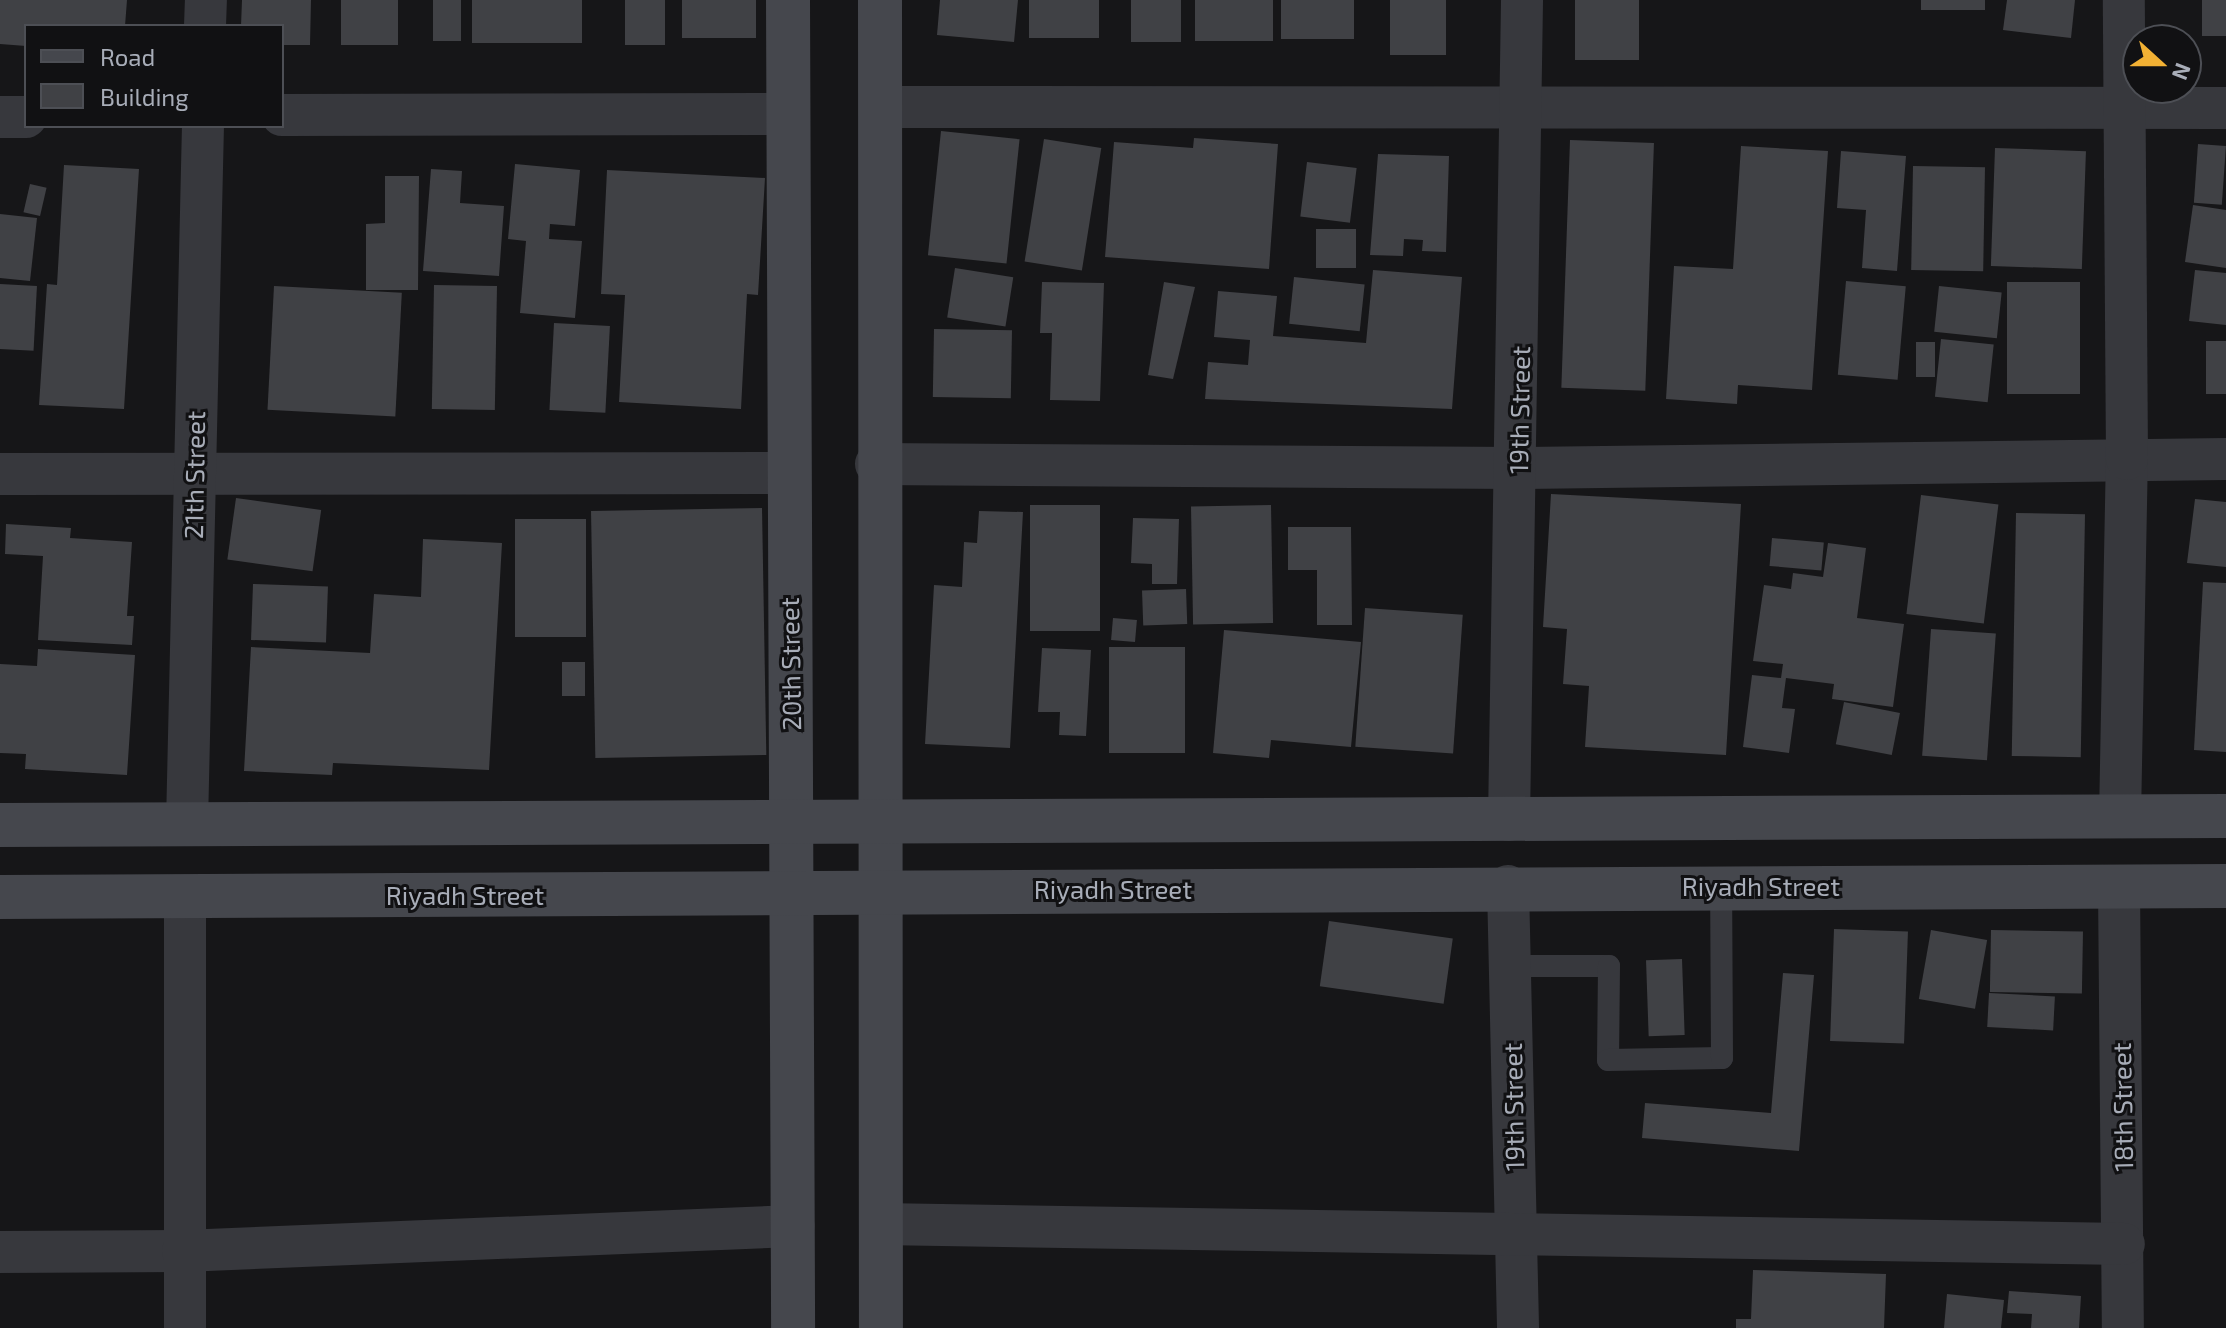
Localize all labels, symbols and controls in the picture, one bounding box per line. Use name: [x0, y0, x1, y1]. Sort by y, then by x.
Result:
legend: [24, 24, 284, 128]
north arrow: [2122, 24, 2202, 104]
text: Road: [100, 42, 155, 71]
text: N: [2168, 60, 2198, 84]
text: Building: [100, 82, 189, 111]
street label: 19th Street: [1502, 346, 1536, 474]
street label: 21th Street: [177, 411, 211, 539]
street label: 20th Street: [773, 597, 807, 731]
street label: Riyadh Street: [1682, 870, 1840, 902]
street label: Riyadh Street: [1034, 873, 1192, 905]
street label: Riyadh Street: [386, 879, 544, 911]
street label: 18th Street: [2105, 1042, 2139, 1172]
street label: 19th Street: [1496, 1043, 1530, 1171]

